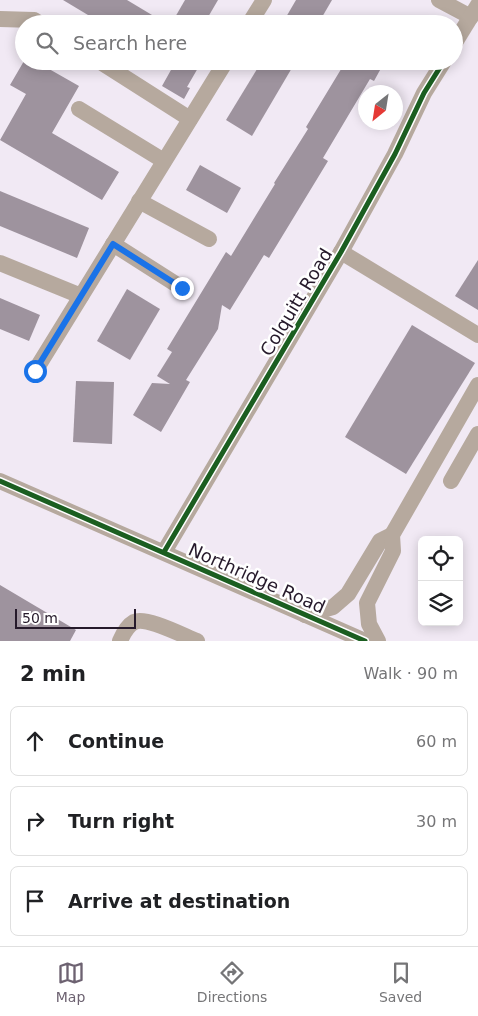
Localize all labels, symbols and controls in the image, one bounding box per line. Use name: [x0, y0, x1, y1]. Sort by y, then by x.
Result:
search box: [15, 15, 463, 70]
icon: search: [33, 29, 61, 57]
text: Search here: [73, 32, 187, 54]
north arrow: [358, 85, 403, 130]
street label: Colquitt Road: [256, 245, 336, 359]
route end: [171, 277, 194, 300]
route start: [24, 360, 47, 383]
map controls: [418, 536, 463, 626]
button: locate: [418, 536, 463, 581]
street label: Northridge Road: [185, 538, 329, 618]
button: layers: [418, 581, 463, 626]
scale bar: [15, 606, 136, 629]
text: 50 m: [22, 610, 58, 626]
text: 2 min: [20, 662, 86, 686]
text: Walk · 90 m: [363, 664, 458, 683]
icon: ahead: [21, 727, 49, 755]
text: Continue: [68, 730, 164, 752]
text: 60 m: [416, 732, 457, 751]
icon: right: [21, 807, 49, 835]
text: Turn right: [68, 810, 174, 832]
text: 30 m: [416, 812, 457, 831]
icon: arrive: [21, 887, 49, 915]
text: Arrive at destination: [68, 890, 290, 912]
tab: Map: [56, 959, 85, 1005]
tab: Directions: [197, 959, 267, 1005]
tab: Saved: [379, 959, 422, 1005]

